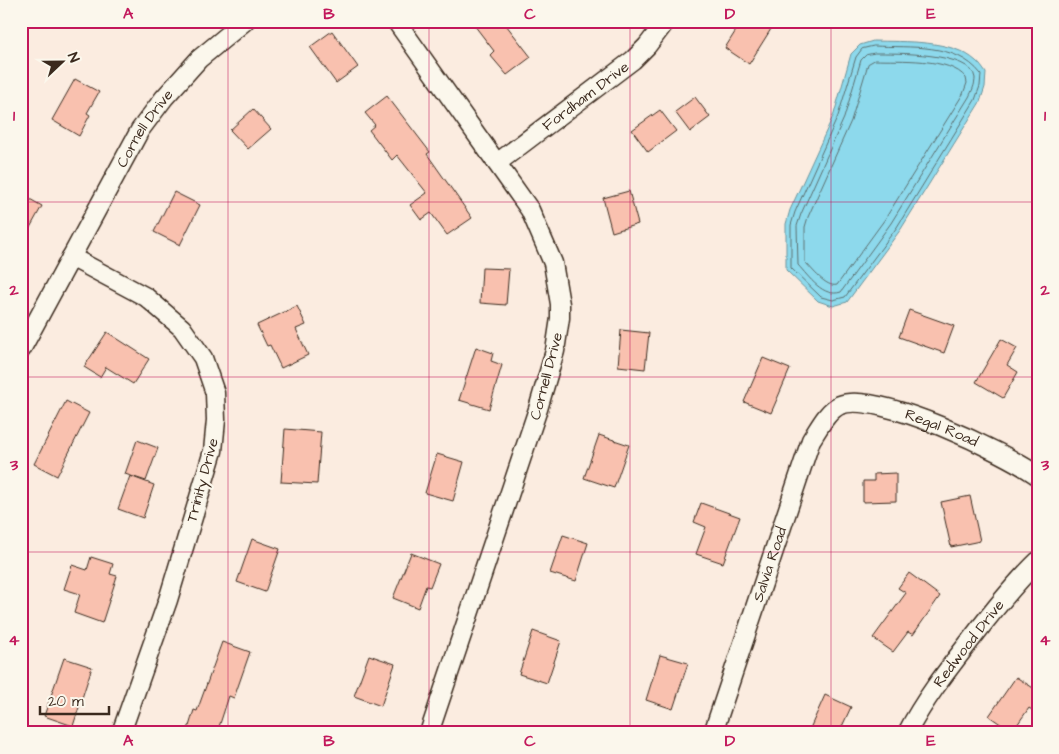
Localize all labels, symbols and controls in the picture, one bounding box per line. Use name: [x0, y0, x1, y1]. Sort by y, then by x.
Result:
text: A: [123, 3, 134, 25]
text: B: [323, 3, 335, 25]
text: C: [524, 3, 536, 25]
text: D: [725, 3, 736, 25]
text: E: [926, 3, 936, 25]
north arrow: [38, 38, 88, 88]
text: N: [62, 50, 84, 66]
street label: Fordham Drive: [538, 57, 634, 136]
street label: Cornell Drive: [112, 85, 178, 171]
text: 1: [13, 105, 16, 127]
text: 1: [1044, 105, 1047, 127]
text: 2: [8, 279, 19, 301]
text: 2: [1039, 279, 1050, 301]
street label: Cornell Drive: [525, 330, 568, 422]
street label: Regal Road: [902, 404, 982, 452]
street label: Trinity Drive: [181, 436, 225, 525]
text: 3: [9, 454, 19, 476]
text: 3: [1040, 454, 1050, 476]
street label: Salvia Road: [748, 524, 792, 605]
street label: Redwood Drive: [928, 595, 1009, 692]
text: 4: [9, 629, 20, 651]
text: 4: [1040, 629, 1051, 651]
scale bar: [40, 684, 109, 716]
text: 20 m: [48, 691, 84, 712]
text: A: [123, 730, 134, 752]
text: B: [323, 730, 335, 752]
text: C: [524, 730, 536, 752]
text: D: [725, 730, 736, 752]
text: E: [926, 730, 936, 752]

